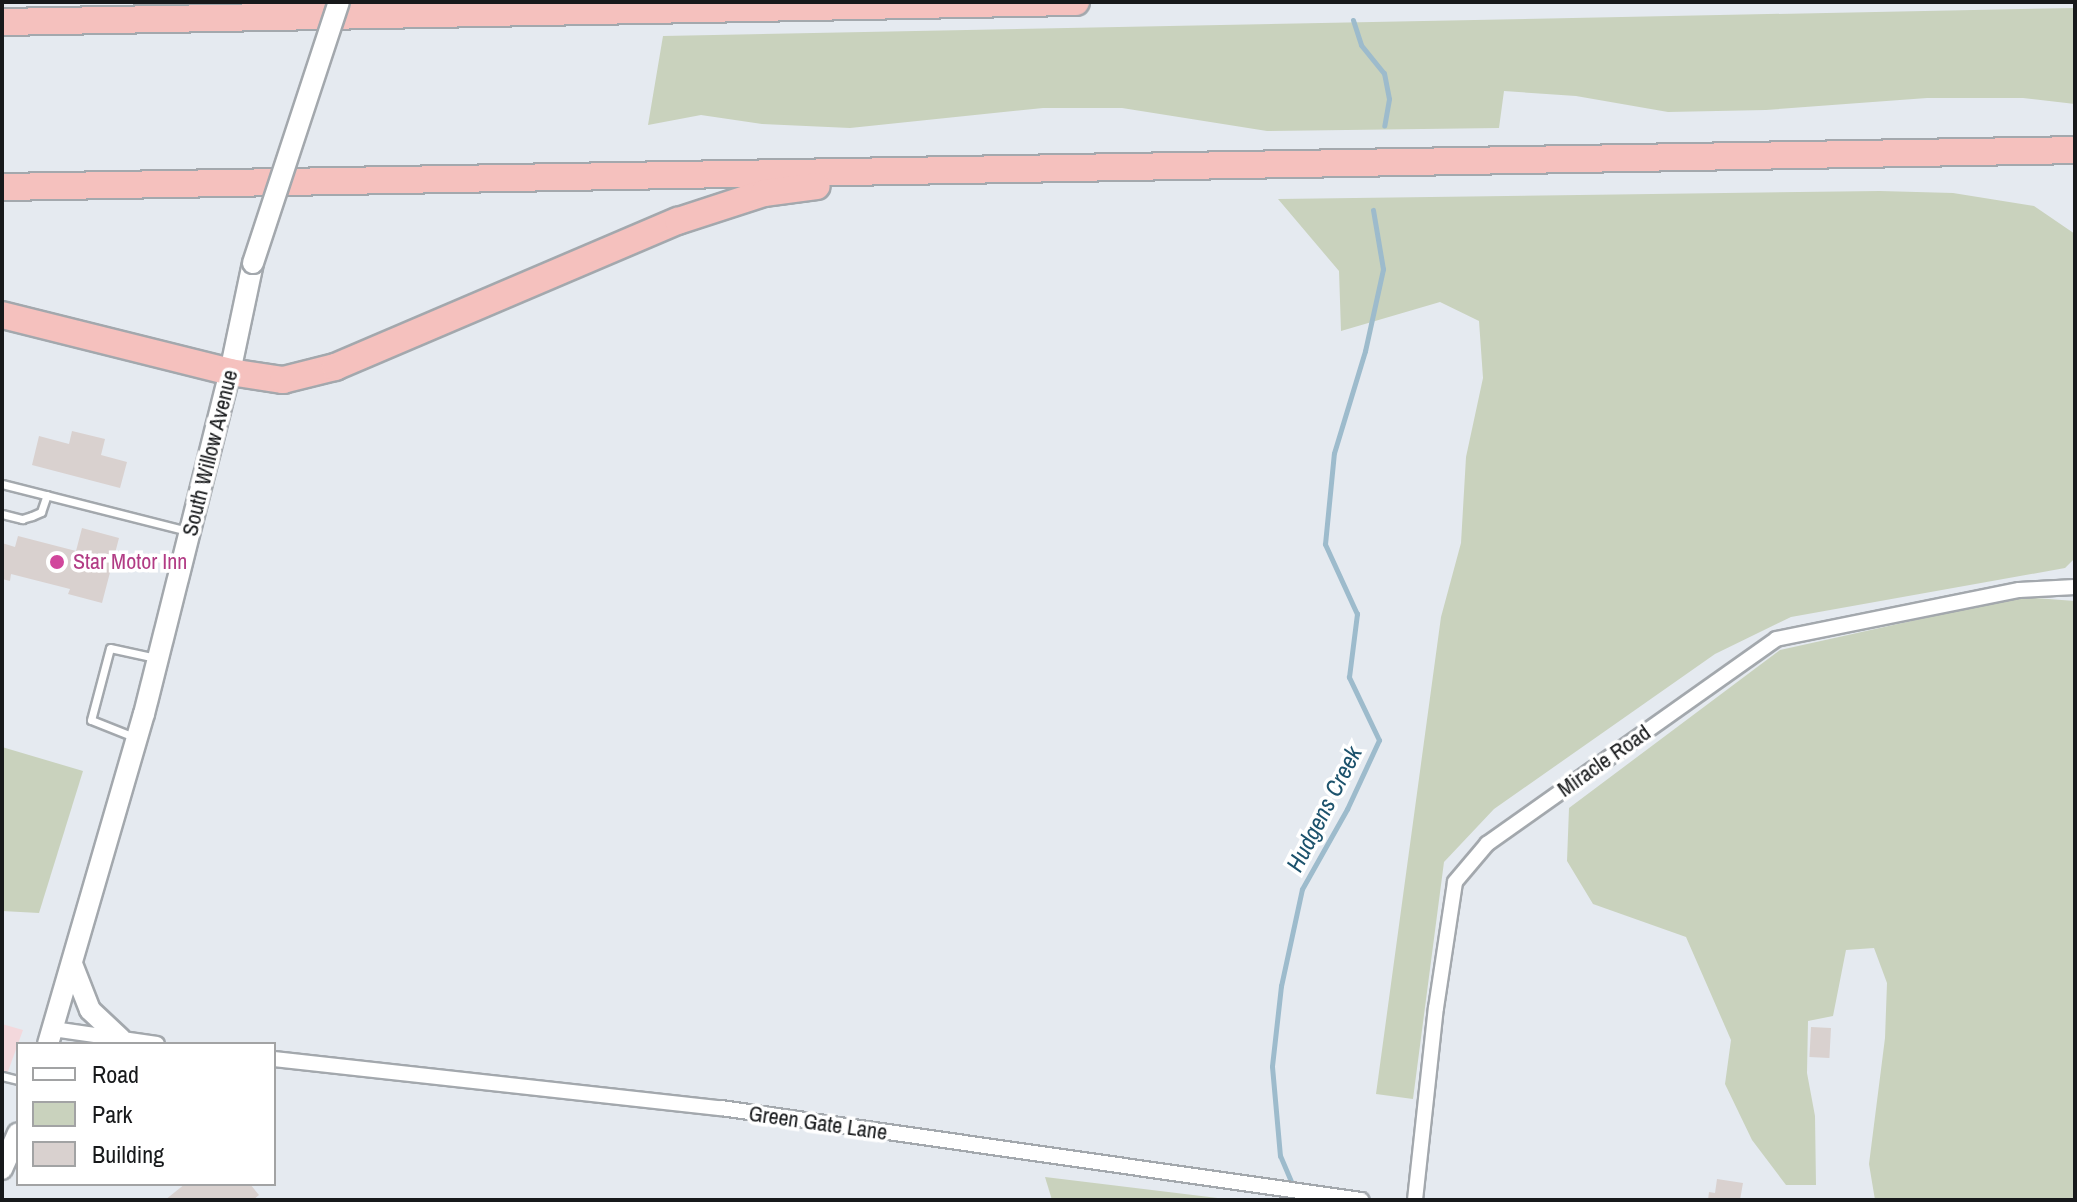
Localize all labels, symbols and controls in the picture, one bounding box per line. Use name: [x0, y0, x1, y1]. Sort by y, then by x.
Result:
street label: South Willow Avenue: [176, 367, 244, 539]
place label: Star Motor Inn: [73, 549, 187, 575]
marker: Star Motor Inn: [48, 553, 66, 571]
street label: Miracle Road: [1552, 719, 1656, 803]
water label: Hudgens Creek: [1280, 742, 1368, 876]
legend: [16, 1042, 276, 1186]
text: Road: [92, 1058, 139, 1090]
text: Park: [92, 1098, 132, 1130]
street label: Green Gate Lane: [747, 1100, 889, 1146]
text: Building: [92, 1138, 164, 1170]

